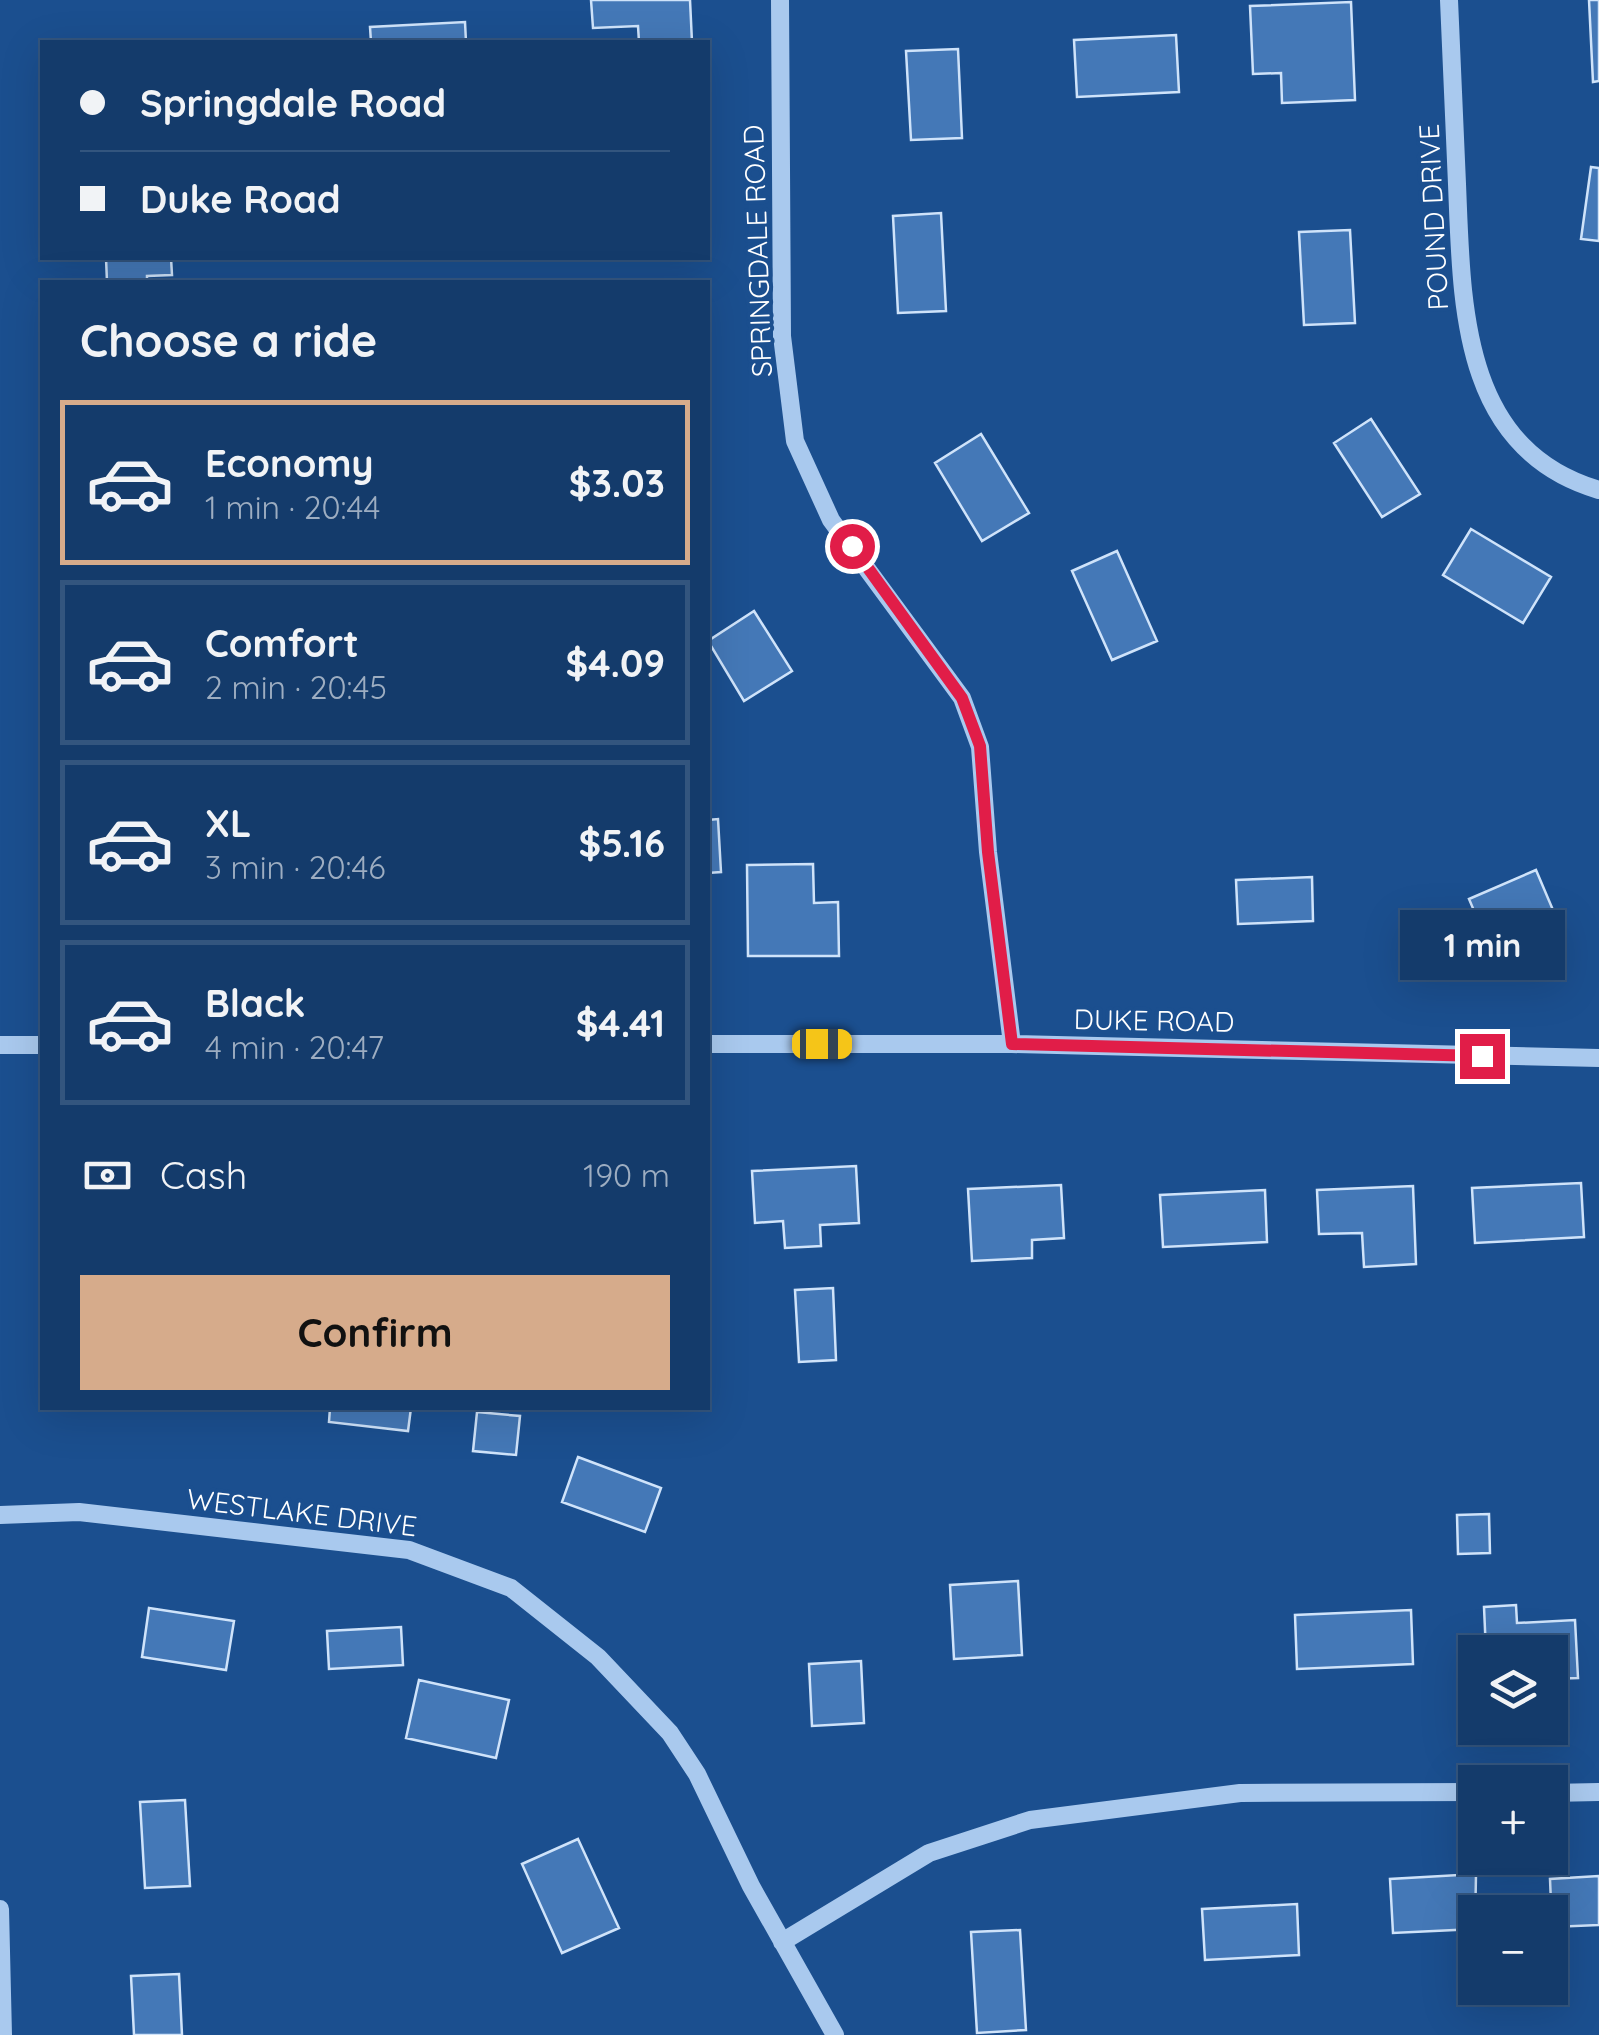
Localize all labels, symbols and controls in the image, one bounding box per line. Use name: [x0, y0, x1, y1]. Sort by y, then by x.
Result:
text: Springdale Road: [140, 79, 446, 127]
street label: POUND DRIVE: [1411, 123, 1455, 311]
street label: SPRINGDALE ROAD: [735, 124, 779, 378]
text: Duke Road: [140, 175, 341, 223]
text: Choose a ride: [80, 312, 377, 368]
icon: car: [85, 438, 175, 528]
text: Economy: [205, 439, 374, 487]
text: $3.03: [569, 459, 665, 507]
text: 1 min · 20:44: [205, 487, 380, 527]
route start: [830, 524, 875, 569]
icon: car: [85, 618, 175, 708]
text: Comfort: [205, 619, 359, 667]
text: $4.09: [566, 639, 665, 687]
text: 2 min · 20:45: [205, 667, 387, 707]
icon: car: [85, 798, 175, 888]
text: XL: [205, 799, 251, 847]
text: $5.16: [579, 819, 665, 867]
text: 3 min · 20:46: [205, 847, 386, 887]
callout: 1 min: [1400, 911, 1564, 981]
text: 1 min: [1444, 925, 1521, 965]
icon: car: [85, 978, 175, 1068]
text: Black: [205, 979, 305, 1027]
text: $4.41: [576, 999, 665, 1047]
street label: DUKE ROAD: [1073, 1001, 1235, 1039]
text: 4 min · 20:47: [205, 1027, 384, 1067]
car: [792, 1029, 852, 1059]
route end: [1460, 1034, 1505, 1079]
icon: cash: [80, 1148, 135, 1203]
text: Cash: [160, 1151, 247, 1199]
text: 190 m: [583, 1155, 670, 1195]
button: Confirm: [80, 1275, 670, 1390]
street label: WESTLAKE DRIVE: [185, 1481, 419, 1543]
map controls: [1458, 1635, 1568, 2005]
button: layers: [1458, 1635, 1568, 1745]
button: +: [1458, 1765, 1568, 1875]
button: −: [1458, 1895, 1568, 2005]

